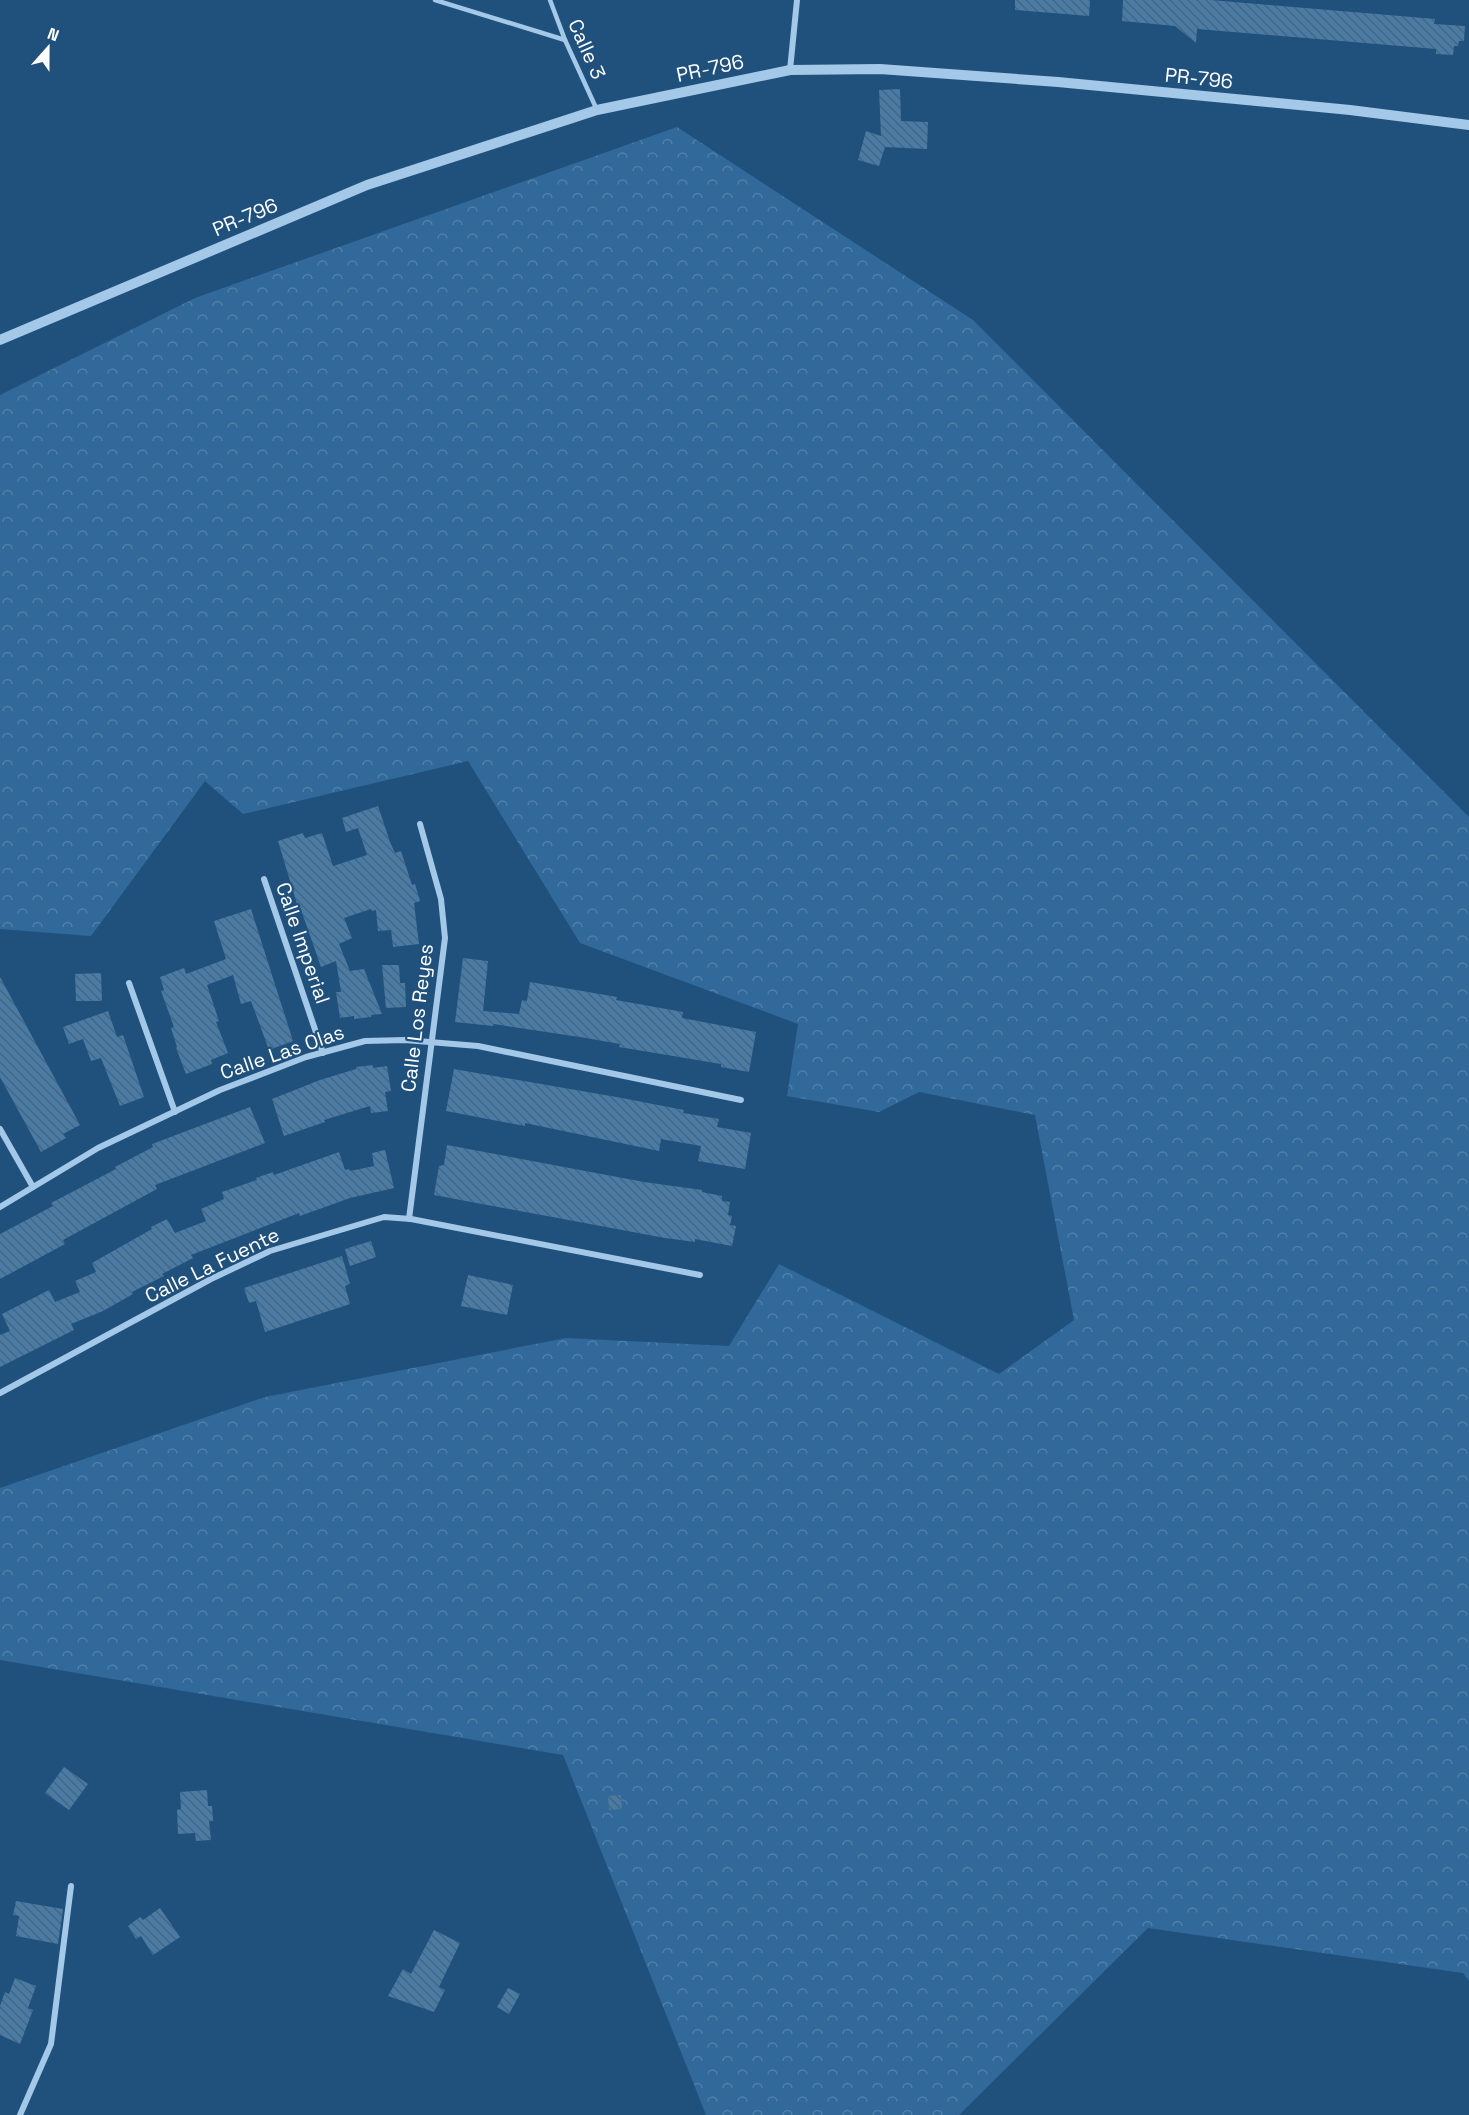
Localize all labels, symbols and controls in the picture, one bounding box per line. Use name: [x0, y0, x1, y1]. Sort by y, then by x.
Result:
street label: Calle 3: [562, 15, 612, 83]
north arrow: [18, 18, 78, 78]
text: N: [44, 23, 62, 46]
street label: PR-796: [674, 48, 746, 88]
street label: PR-796: [1164, 61, 1234, 95]
street label: PR-796: [208, 192, 282, 242]
street label: Calle Imperial: [270, 879, 336, 1007]
street label: Calle Los Reyes: [395, 942, 439, 1094]
street label: Calle Las Olas: [217, 1019, 347, 1085]
street label: Calle La Fuente: [141, 1221, 283, 1309]

